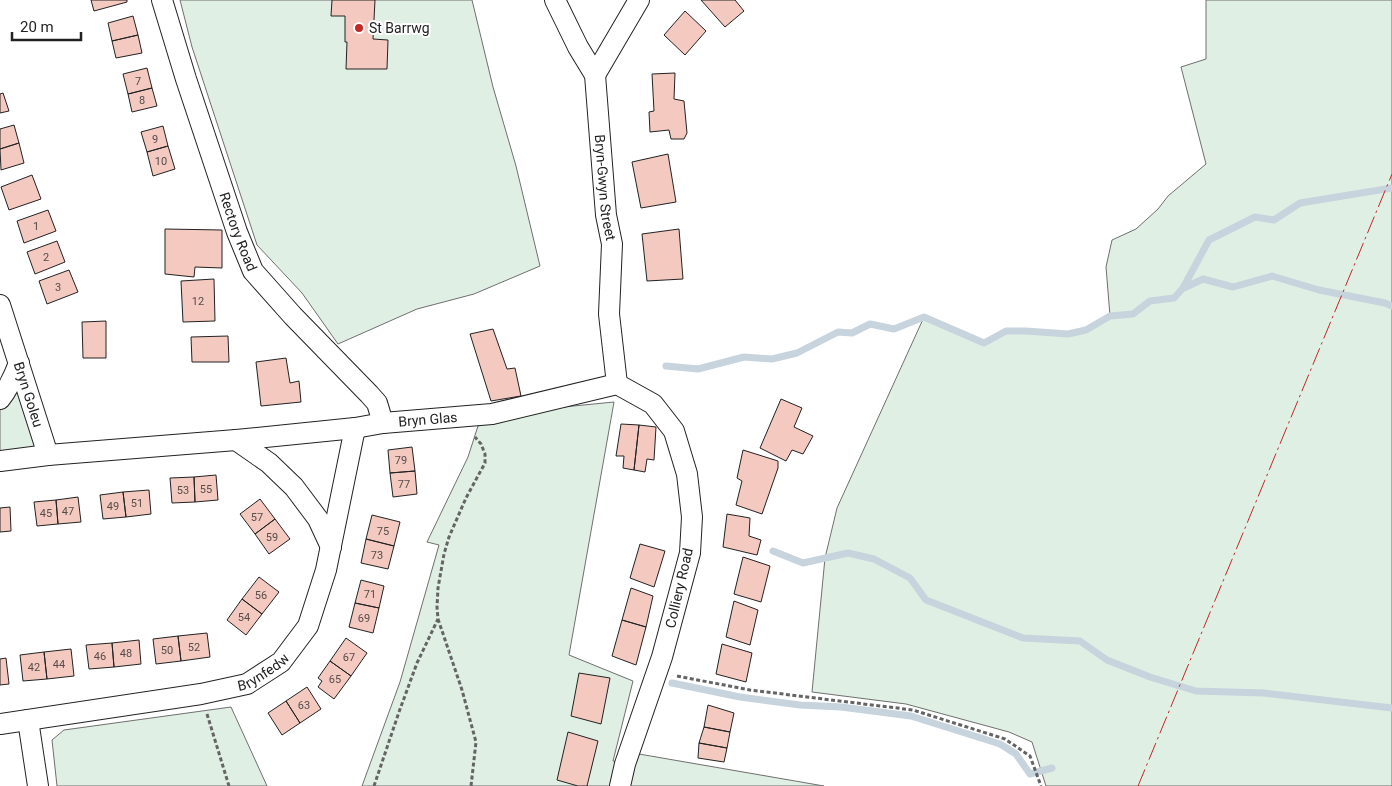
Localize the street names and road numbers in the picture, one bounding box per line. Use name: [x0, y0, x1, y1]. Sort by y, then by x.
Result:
street label: Bryn-Gwyn Street: [592, 134, 619, 242]
street label: Rectory Road: [216, 190, 260, 274]
street label: Bryn Goleu: [11, 360, 47, 429]
street label: Bryn Glas: [398, 409, 458, 430]
street label: Colliery Road: [662, 546, 696, 630]
street label: Brynfedw: [236, 650, 293, 694]

